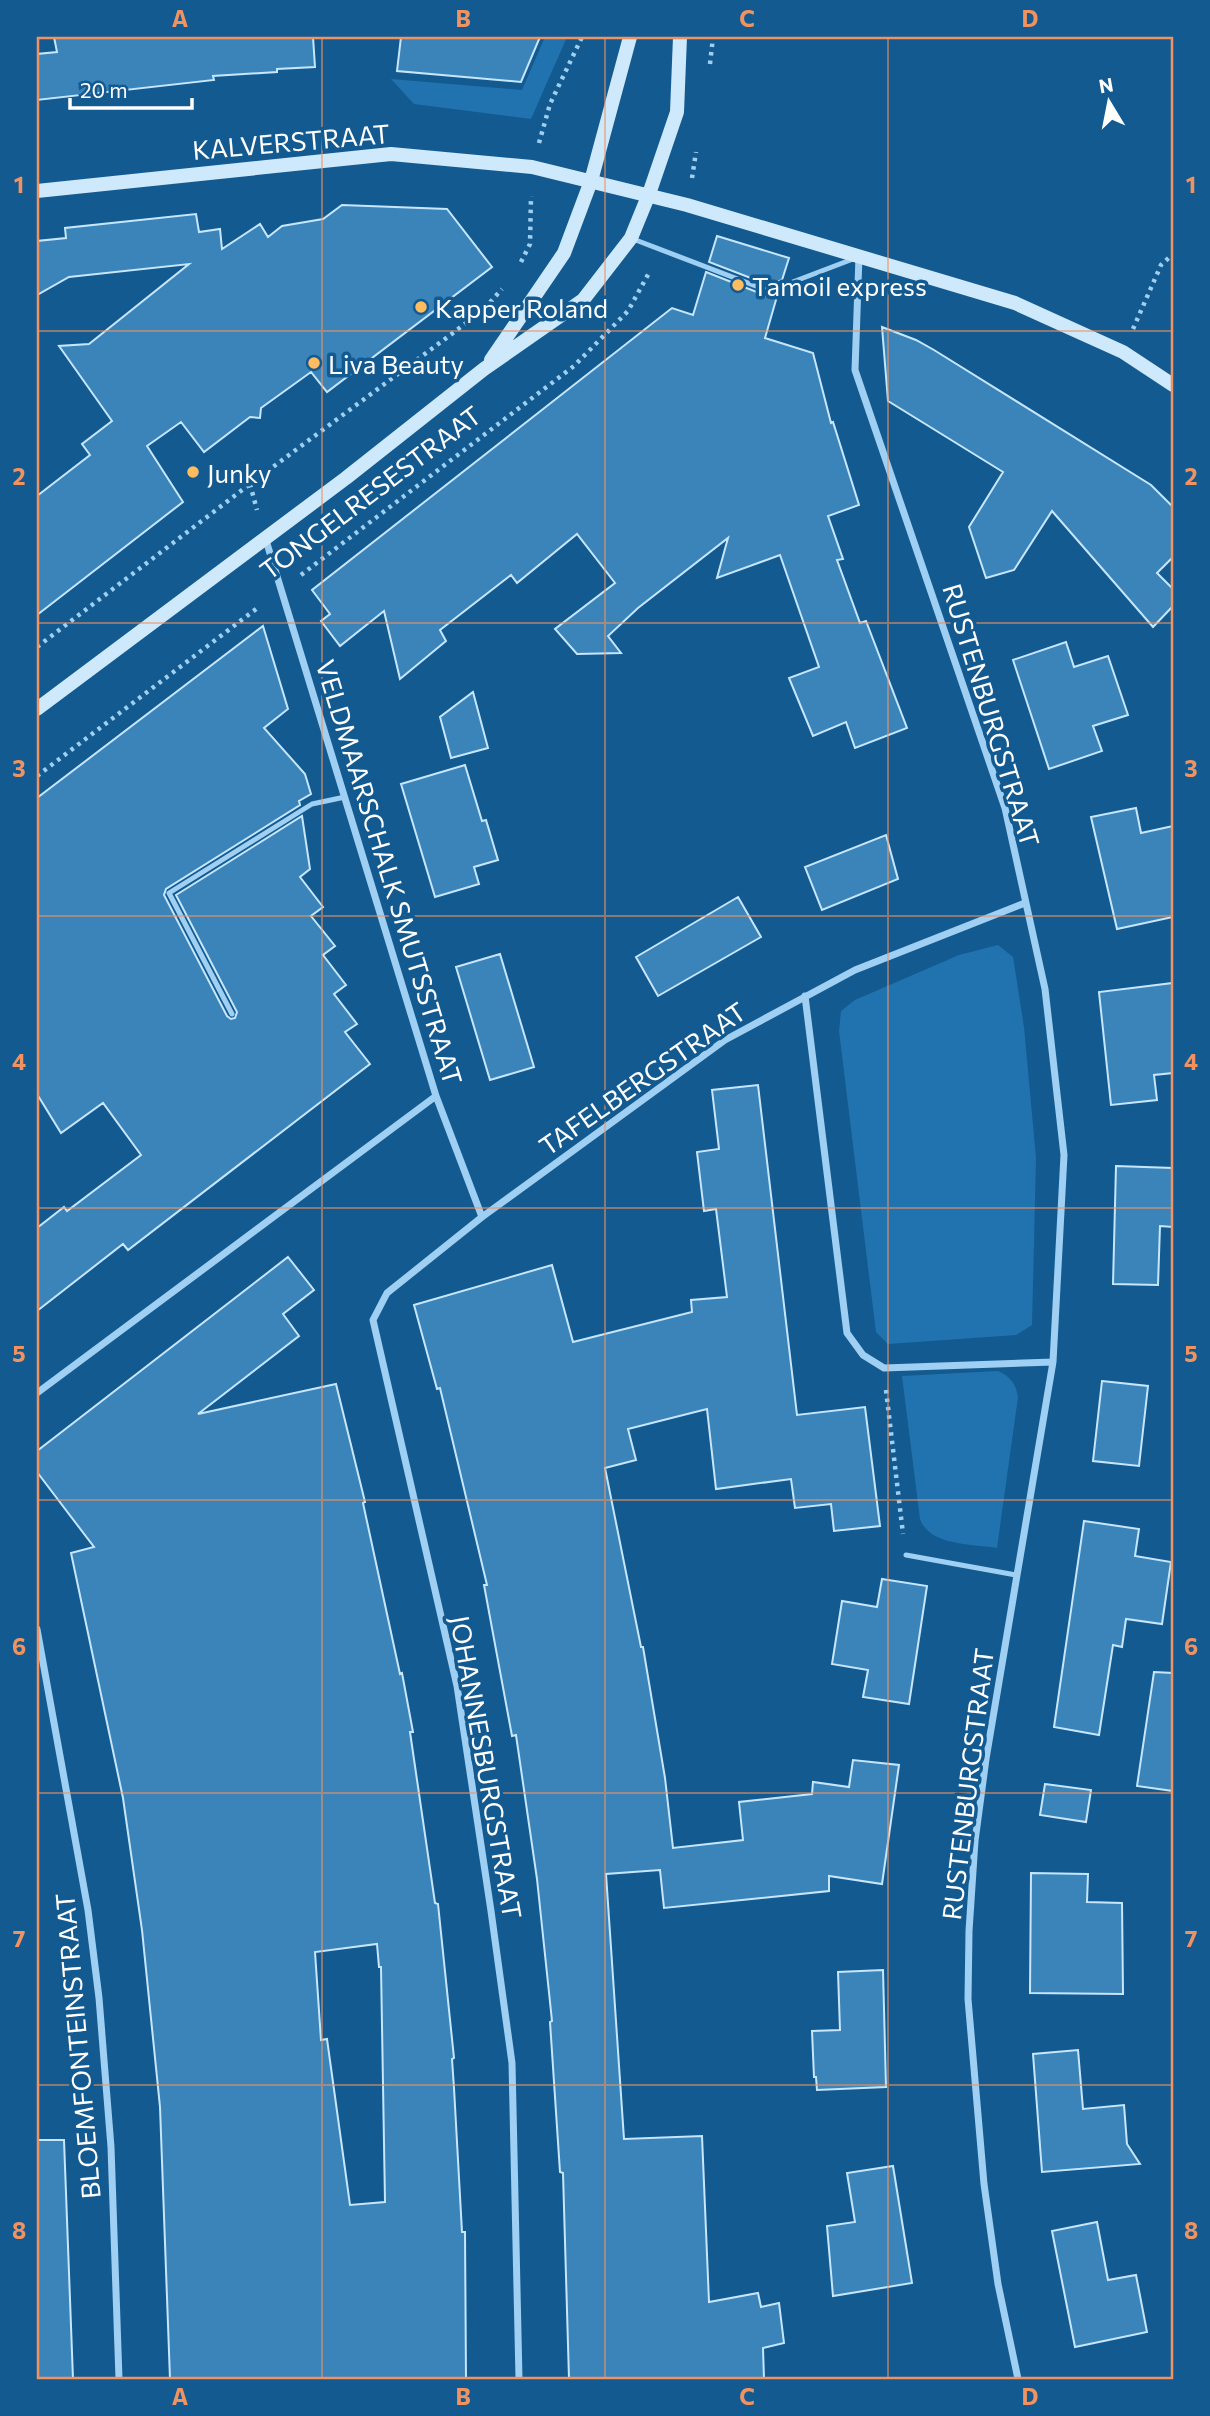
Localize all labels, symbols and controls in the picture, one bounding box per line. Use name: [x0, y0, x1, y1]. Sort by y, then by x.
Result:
text: A: [172, 4, 189, 32]
text: B: [455, 4, 471, 32]
text: C: [739, 4, 755, 32]
text: D: [1022, 4, 1039, 32]
scale bar: [70, 66, 192, 110]
north arrow: [1074, 66, 1144, 136]
text: N: [1097, 72, 1115, 97]
text: 20 m: [80, 77, 128, 102]
street label: KALVERSTRAAT: [191, 117, 391, 165]
text: 1: [14, 170, 24, 198]
text: 1: [1186, 170, 1196, 198]
place label: Tamoil express: [752, 270, 927, 301]
marker: Tamoil express: [730, 277, 746, 293]
place label: Kapper Roland: [435, 292, 608, 323]
marker: Kapper Roland: [413, 299, 429, 315]
place label: Liva Beauty: [328, 348, 464, 379]
marker: Liva Beauty: [306, 355, 322, 371]
street label: TONGELRESESTRAAT: [253, 399, 487, 585]
place label: Junky: [207, 457, 272, 488]
text: 2: [12, 462, 26, 490]
text: 2: [1184, 462, 1198, 490]
marker: Junky: [185, 464, 201, 480]
street label: RUSTENBURGSTRAAT: [937, 580, 1047, 850]
street label: VELDMAARSCHALK SMUTSSTRAAT: [310, 656, 470, 1088]
text: 3: [12, 754, 26, 782]
text: 3: [1184, 754, 1198, 782]
street label: TAFELBERGSTRAAT: [533, 995, 751, 1161]
text: 4: [12, 1047, 26, 1075]
text: 4: [1184, 1047, 1198, 1075]
text: 5: [12, 1339, 26, 1367]
text: 5: [1184, 1339, 1198, 1367]
street label: JOHANNESBURGSTRAAT: [445, 1613, 529, 1921]
text: 6: [12, 1632, 26, 1660]
text: 6: [1184, 1632, 1198, 1660]
street label: RUSTENBURGSTRAAT: [935, 1646, 999, 1922]
street label: BLOEMFONTEINSTRAAT: [48, 1892, 106, 2200]
text: 7: [13, 1924, 25, 1952]
text: 7: [1185, 1924, 1197, 1952]
text: 8: [12, 2216, 26, 2244]
text: 8: [1184, 2216, 1198, 2244]
text: A: [172, 2382, 189, 2410]
text: B: [455, 2382, 471, 2410]
text: C: [739, 2382, 755, 2410]
text: D: [1022, 2382, 1039, 2410]

